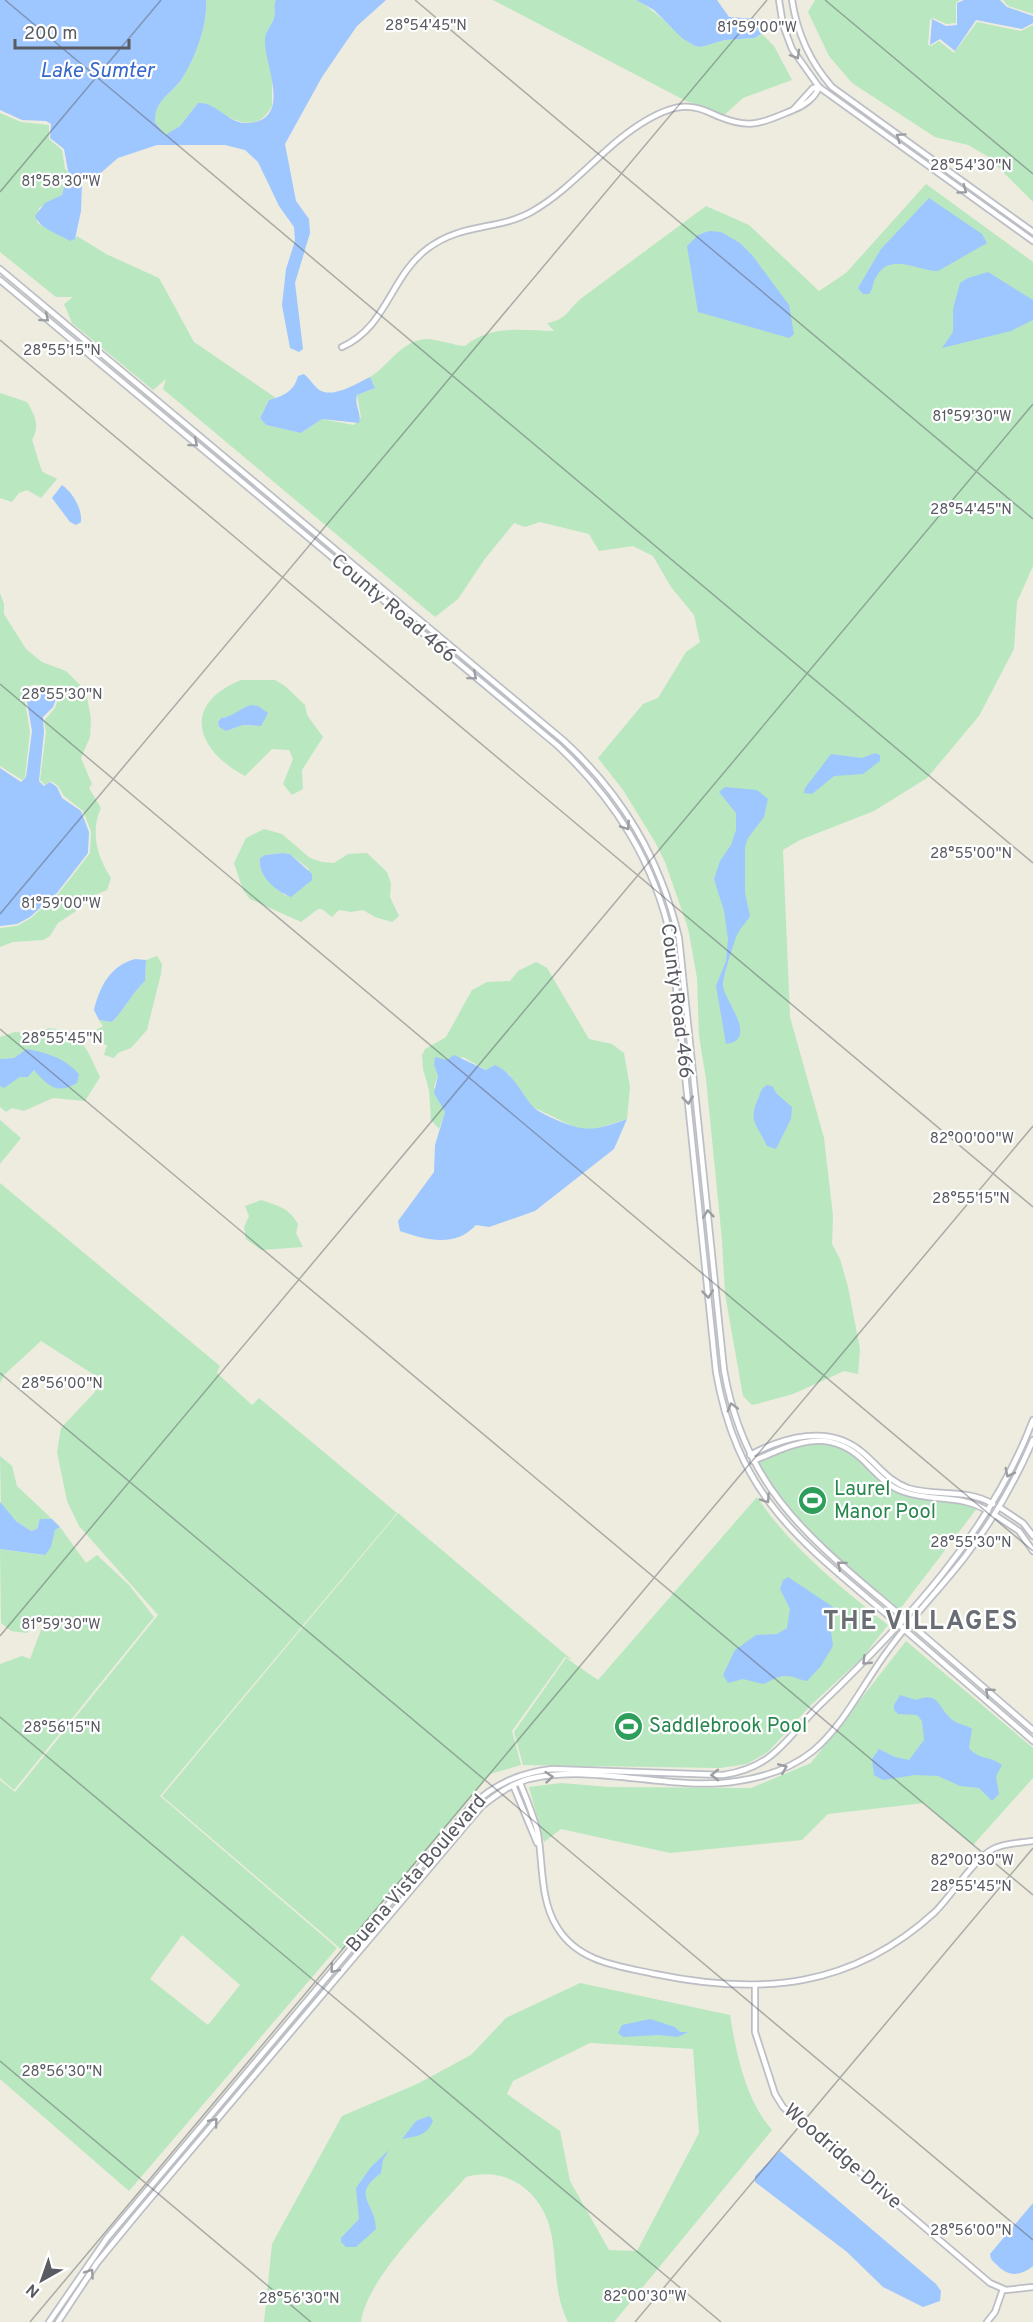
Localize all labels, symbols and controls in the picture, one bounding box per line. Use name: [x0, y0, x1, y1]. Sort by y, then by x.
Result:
scale bar: [15, 12, 129, 50]
text: 28°54'45"N: [385, 17, 467, 36]
text: 81°59'00"W: [717, 19, 797, 38]
text: 200 m: [24, 23, 77, 46]
one-way arrow: [789, 49, 801, 59]
water label: Lake Sumter: [40, 58, 156, 85]
one-way arrow: [896, 133, 907, 144]
text: 28°54'30"N: [930, 157, 1012, 176]
text: 81°58'30"W: [21, 173, 101, 192]
one-way arrow: [956, 183, 967, 194]
one-way arrow: [38, 310, 49, 321]
text: 28°55'15"N: [23, 342, 101, 361]
text: 81°59'30"W: [932, 408, 1012, 427]
one-way arrow: [188, 436, 199, 447]
text: 28°54'45"N: [930, 501, 1012, 520]
street label: County Road 466: [325, 549, 461, 669]
one-way arrow: [466, 669, 477, 680]
text: 28°55'30"N: [21, 686, 103, 705]
one-way arrow: [619, 820, 631, 830]
text: 28°55'00"N: [930, 845, 1012, 864]
text: 81°59'00"W: [21, 895, 101, 914]
street label: County Road 466: [654, 922, 698, 1080]
text: 28°55'45"N: [21, 1030, 103, 1049]
one-way arrow: [681, 1096, 694, 1105]
text: 82°00'00"W: [930, 1130, 1014, 1149]
text: 28°55'15"N: [932, 1190, 1010, 1209]
one-way arrow: [702, 1209, 715, 1218]
one-way arrow: [701, 1290, 714, 1299]
text: 28°56'00"N: [21, 1375, 103, 1394]
one-way arrow: [727, 1402, 739, 1413]
one-way arrow: [1005, 1467, 1016, 1477]
place label: Laurel Manor Pool: [834, 1477, 936, 1526]
sports icon: Laurel Manor Pool: [797, 1485, 829, 1517]
one-way arrow: [759, 1492, 770, 1503]
text: 28°55'30"N: [930, 1534, 1012, 1553]
one-way arrow: [837, 1561, 848, 1572]
district label: THE VILLAGES: [823, 1606, 1019, 1639]
text: 81°59'30"W: [21, 1616, 101, 1635]
one-way arrow: [862, 1654, 873, 1665]
one-way arrow: [985, 1688, 996, 1699]
sports icon: Saddlebrook Pool: [612, 1711, 644, 1743]
place label: Saddlebrook Pool: [649, 1714, 807, 1740]
text: 28°56'15"N: [23, 1719, 101, 1738]
one-way arrow: [777, 1763, 788, 1775]
one-way arrow: [711, 1769, 720, 1781]
one-way arrow: [544, 1771, 553, 1784]
street label: Buena Vista Boulevard: [341, 1789, 493, 1959]
text: 82°00'30"W: [930, 1852, 1014, 1871]
text: 28°55'45"N: [930, 1878, 1012, 1897]
one-way arrow: [330, 1962, 341, 1973]
text: 28°56'30"N: [21, 2063, 103, 2082]
street label: Woodridge Drive: [777, 2098, 907, 2216]
one-way arrow: [206, 2118, 217, 2129]
text: 28°56'00"N: [930, 2222, 1012, 2241]
north arrow: [12, 2250, 72, 2310]
one-way arrow: [83, 2269, 94, 2280]
text: N: [23, 2279, 44, 2301]
text: 82°00'30"W: [603, 2288, 687, 2307]
text: 28°56'30"N: [258, 2290, 340, 2309]

